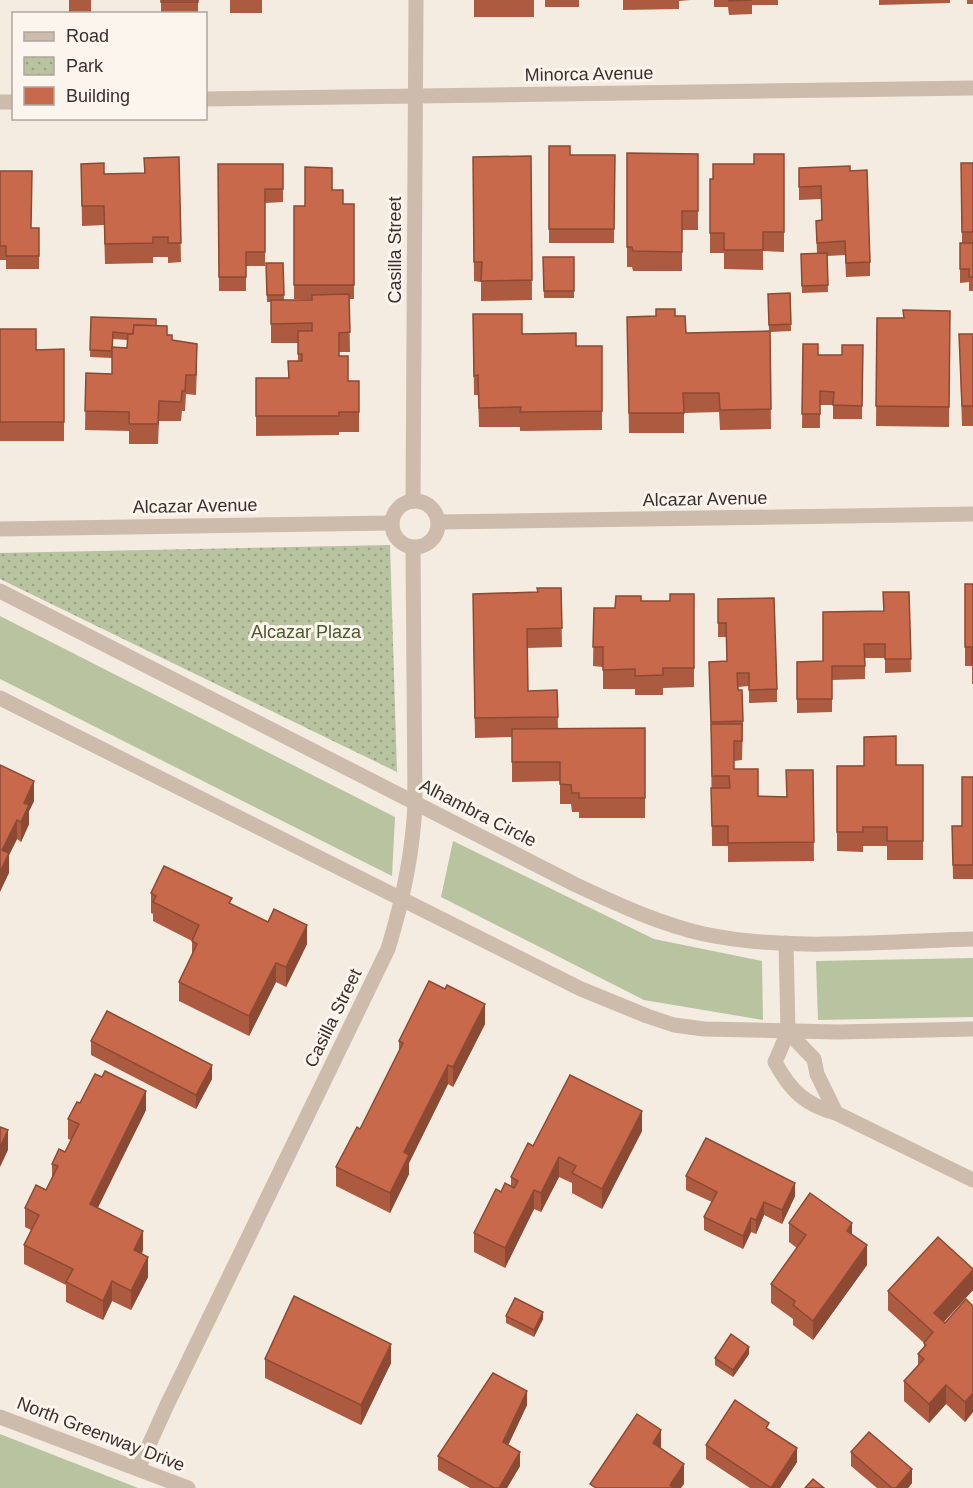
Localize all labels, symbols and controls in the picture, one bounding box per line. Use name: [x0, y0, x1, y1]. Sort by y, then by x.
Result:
legend: [12, 12, 207, 120]
text: Road: [66, 26, 109, 46]
text: Park: [66, 56, 104, 76]
street label: Minorca Avenue: [524, 63, 654, 85]
text: Building: [66, 86, 130, 106]
street label: Casilla Street: [385, 196, 405, 304]
street label: Alcazar Avenue: [642, 488, 768, 510]
street label: Alcazar Avenue: [132, 495, 258, 517]
park label: Alcazar Plaza: [251, 622, 362, 642]
street label: Alhambra Circle: [416, 775, 540, 851]
street label: Casilla Street: [301, 966, 365, 1070]
street label: North Greenway Drive: [14, 1393, 188, 1475]

